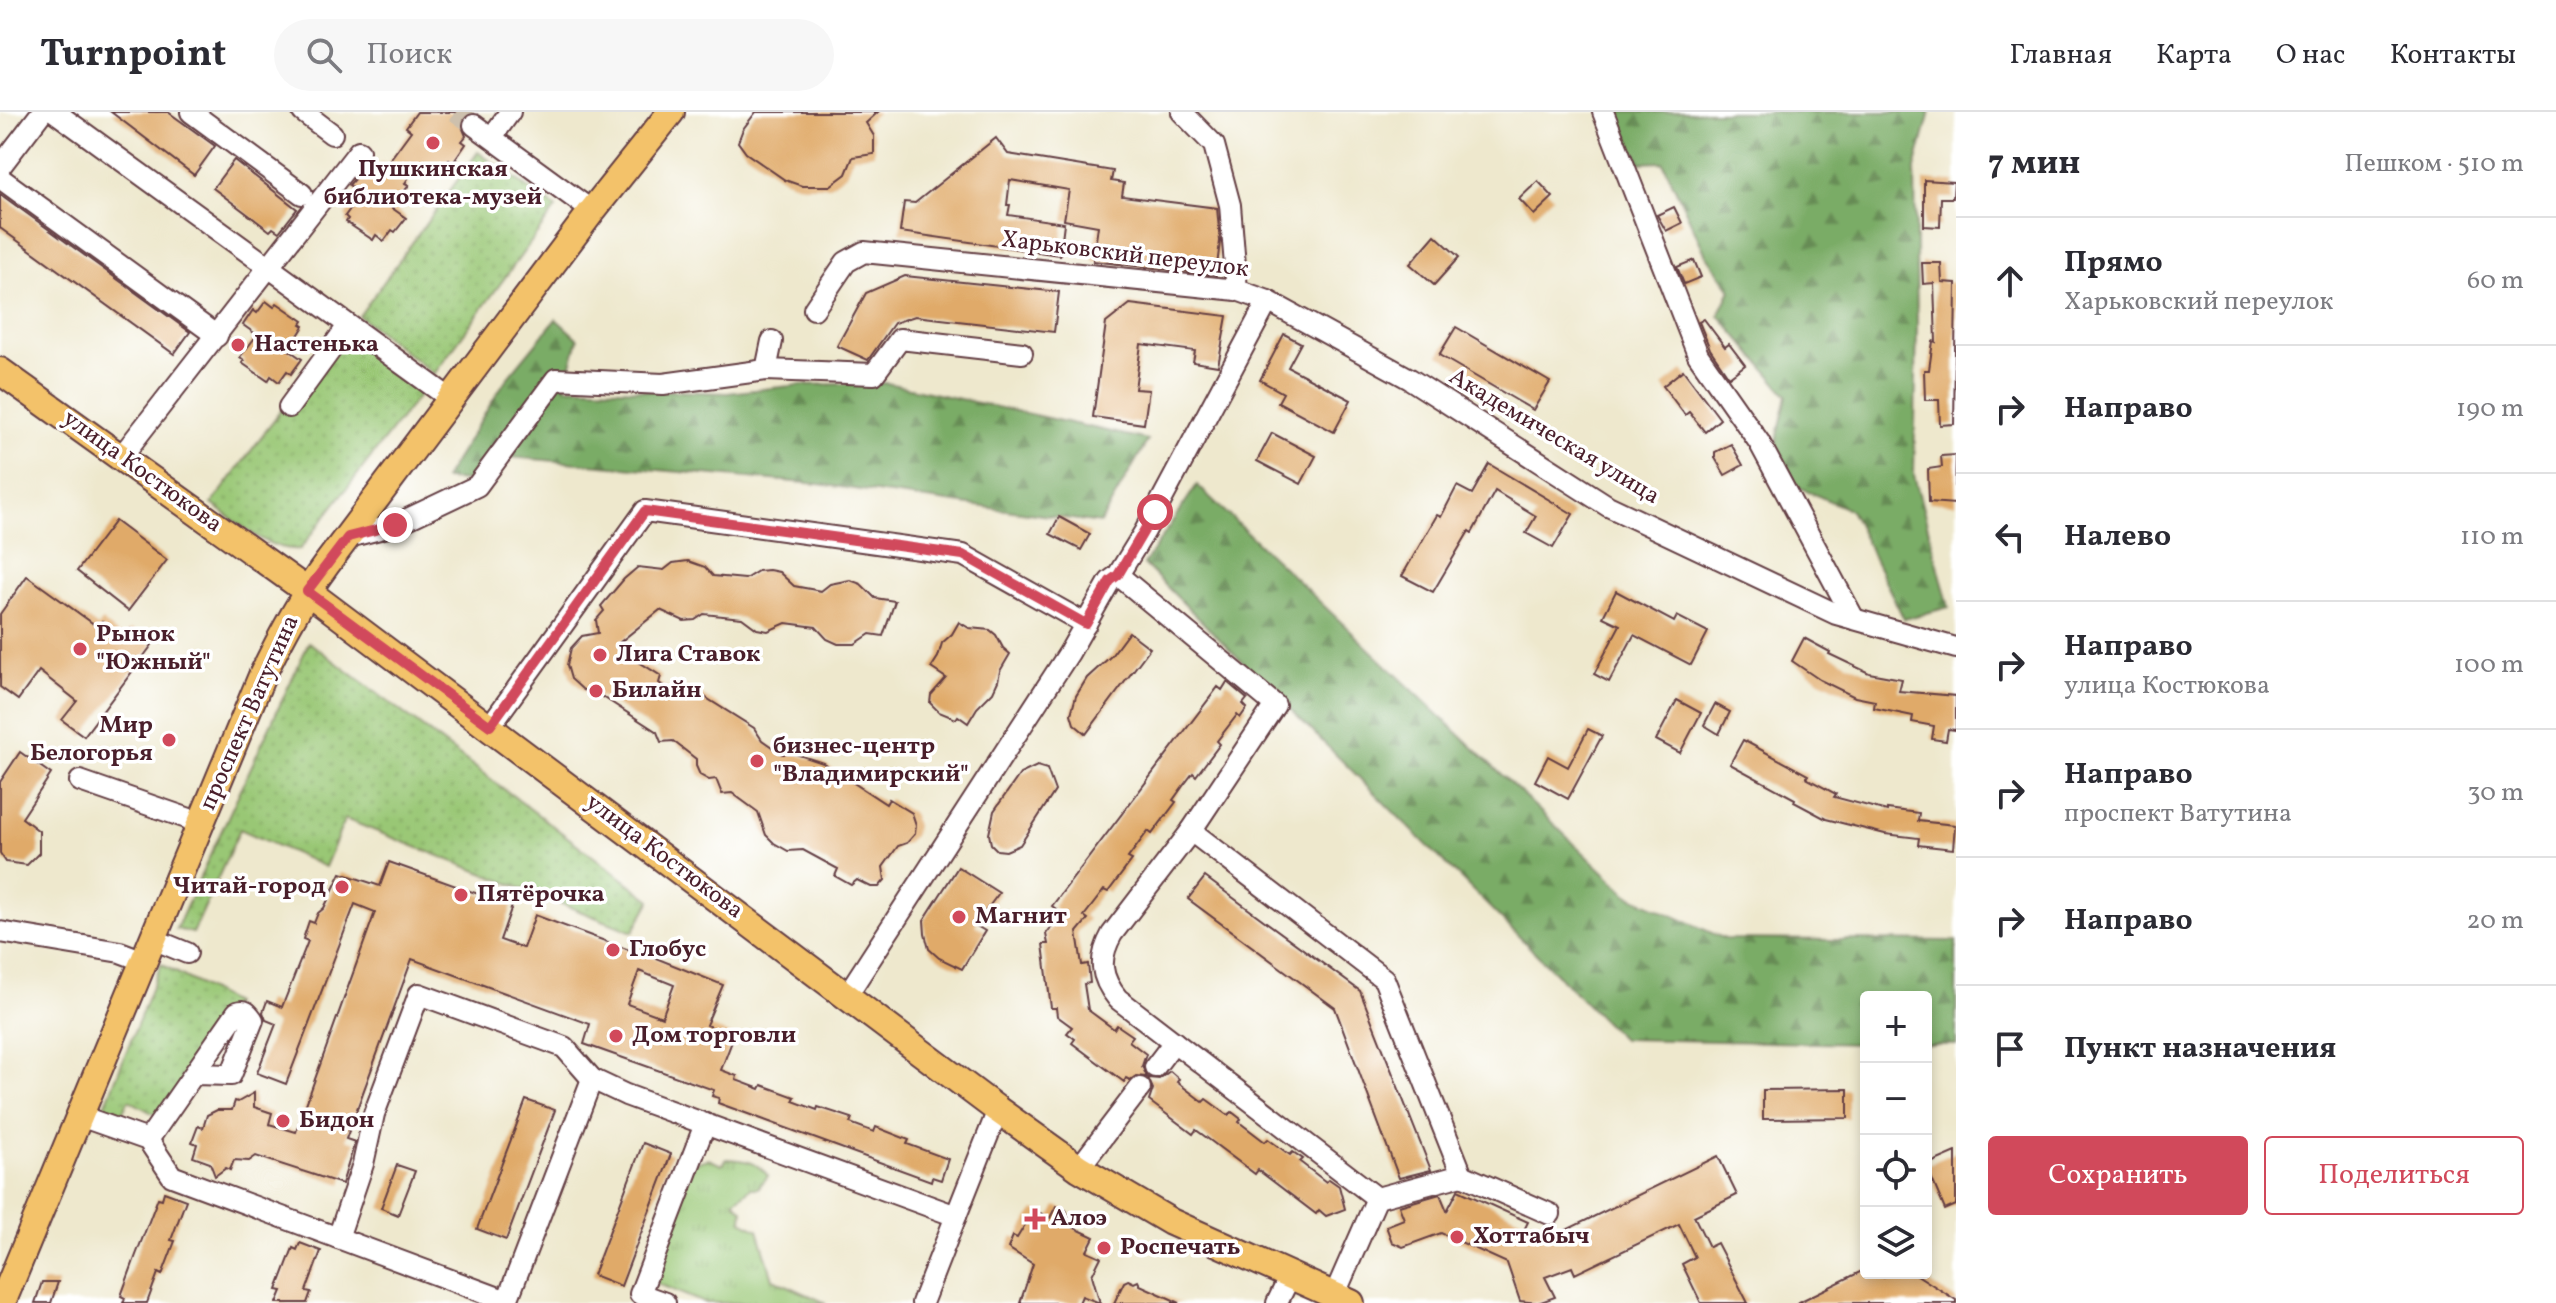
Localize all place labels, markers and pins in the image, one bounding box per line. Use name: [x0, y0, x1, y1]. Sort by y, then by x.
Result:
marker: Пушкинская библиотека-музей: [424, 134, 442, 152]
place label: Пушкинская библиотека-музей: [324, 153, 542, 215]
place label: Настенька: [254, 328, 379, 362]
marker: Настенька: [229, 336, 247, 354]
place label: Рынок "Южный": [96, 618, 211, 680]
place label: Лига Ставок: [616, 638, 760, 672]
marker: Рынок "Южный": [71, 640, 89, 658]
marker: Лига Ставок: [591, 646, 609, 664]
place label: Билайн: [612, 674, 702, 708]
marker: Билайн: [587, 682, 605, 700]
place label: Мир Белогорья: [30, 709, 153, 771]
place label: бизнес-центр "Владимирский": [773, 730, 969, 792]
marker: Мир Белогорья: [160, 731, 178, 749]
marker: бизнес-центр "Владимирский": [748, 752, 766, 770]
place label: Читай-город: [173, 870, 326, 904]
marker: Читай-город: [333, 878, 351, 896]
place label: Пятёрочка: [477, 878, 605, 912]
marker: Пятёрочка: [452, 886, 470, 904]
place label: Магнит: [975, 900, 1067, 934]
marker: Магнит: [950, 908, 968, 926]
place label: Глобус: [629, 933, 706, 967]
marker: Глобус: [604, 941, 622, 959]
place label: Дом торговли: [632, 1019, 796, 1053]
marker: Дом торговли: [607, 1027, 625, 1045]
place label: Бидон: [299, 1104, 374, 1138]
marker: Бидон: [274, 1112, 292, 1130]
place label: Алоэ: [1051, 1202, 1107, 1236]
marker: Алоэ: [1026, 1210, 1044, 1228]
place label: Хоттабыч: [1473, 1220, 1589, 1254]
marker: Хоттабыч: [1448, 1228, 1466, 1246]
place label: Роспечать: [1120, 1231, 1241, 1265]
marker: Роспечать: [1095, 1239, 1113, 1257]

